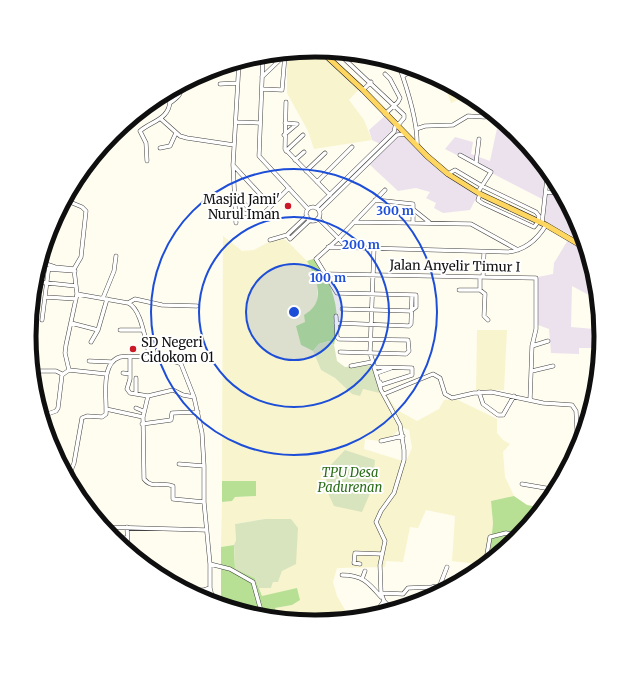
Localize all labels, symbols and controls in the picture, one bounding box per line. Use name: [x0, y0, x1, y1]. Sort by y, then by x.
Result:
place label: Masjid Jami' Nurul Iman: [203, 191, 280, 223]
marker: Masjid Jami' Nurul Iman: [283, 201, 293, 211]
text: 300 m: [376, 203, 414, 218]
text: 200 m: [342, 237, 380, 252]
street label: Jalan Anyelir Timur I: [388, 256, 521, 276]
text: 100 m: [310, 270, 346, 285]
centre of rings: [287, 305, 301, 319]
place label: SD Negeri Cidokom 01: [141, 334, 214, 366]
marker: SD Negeri Cidokom 01: [128, 344, 138, 354]
park label: TPU Desa Padurenan: [318, 464, 383, 496]

